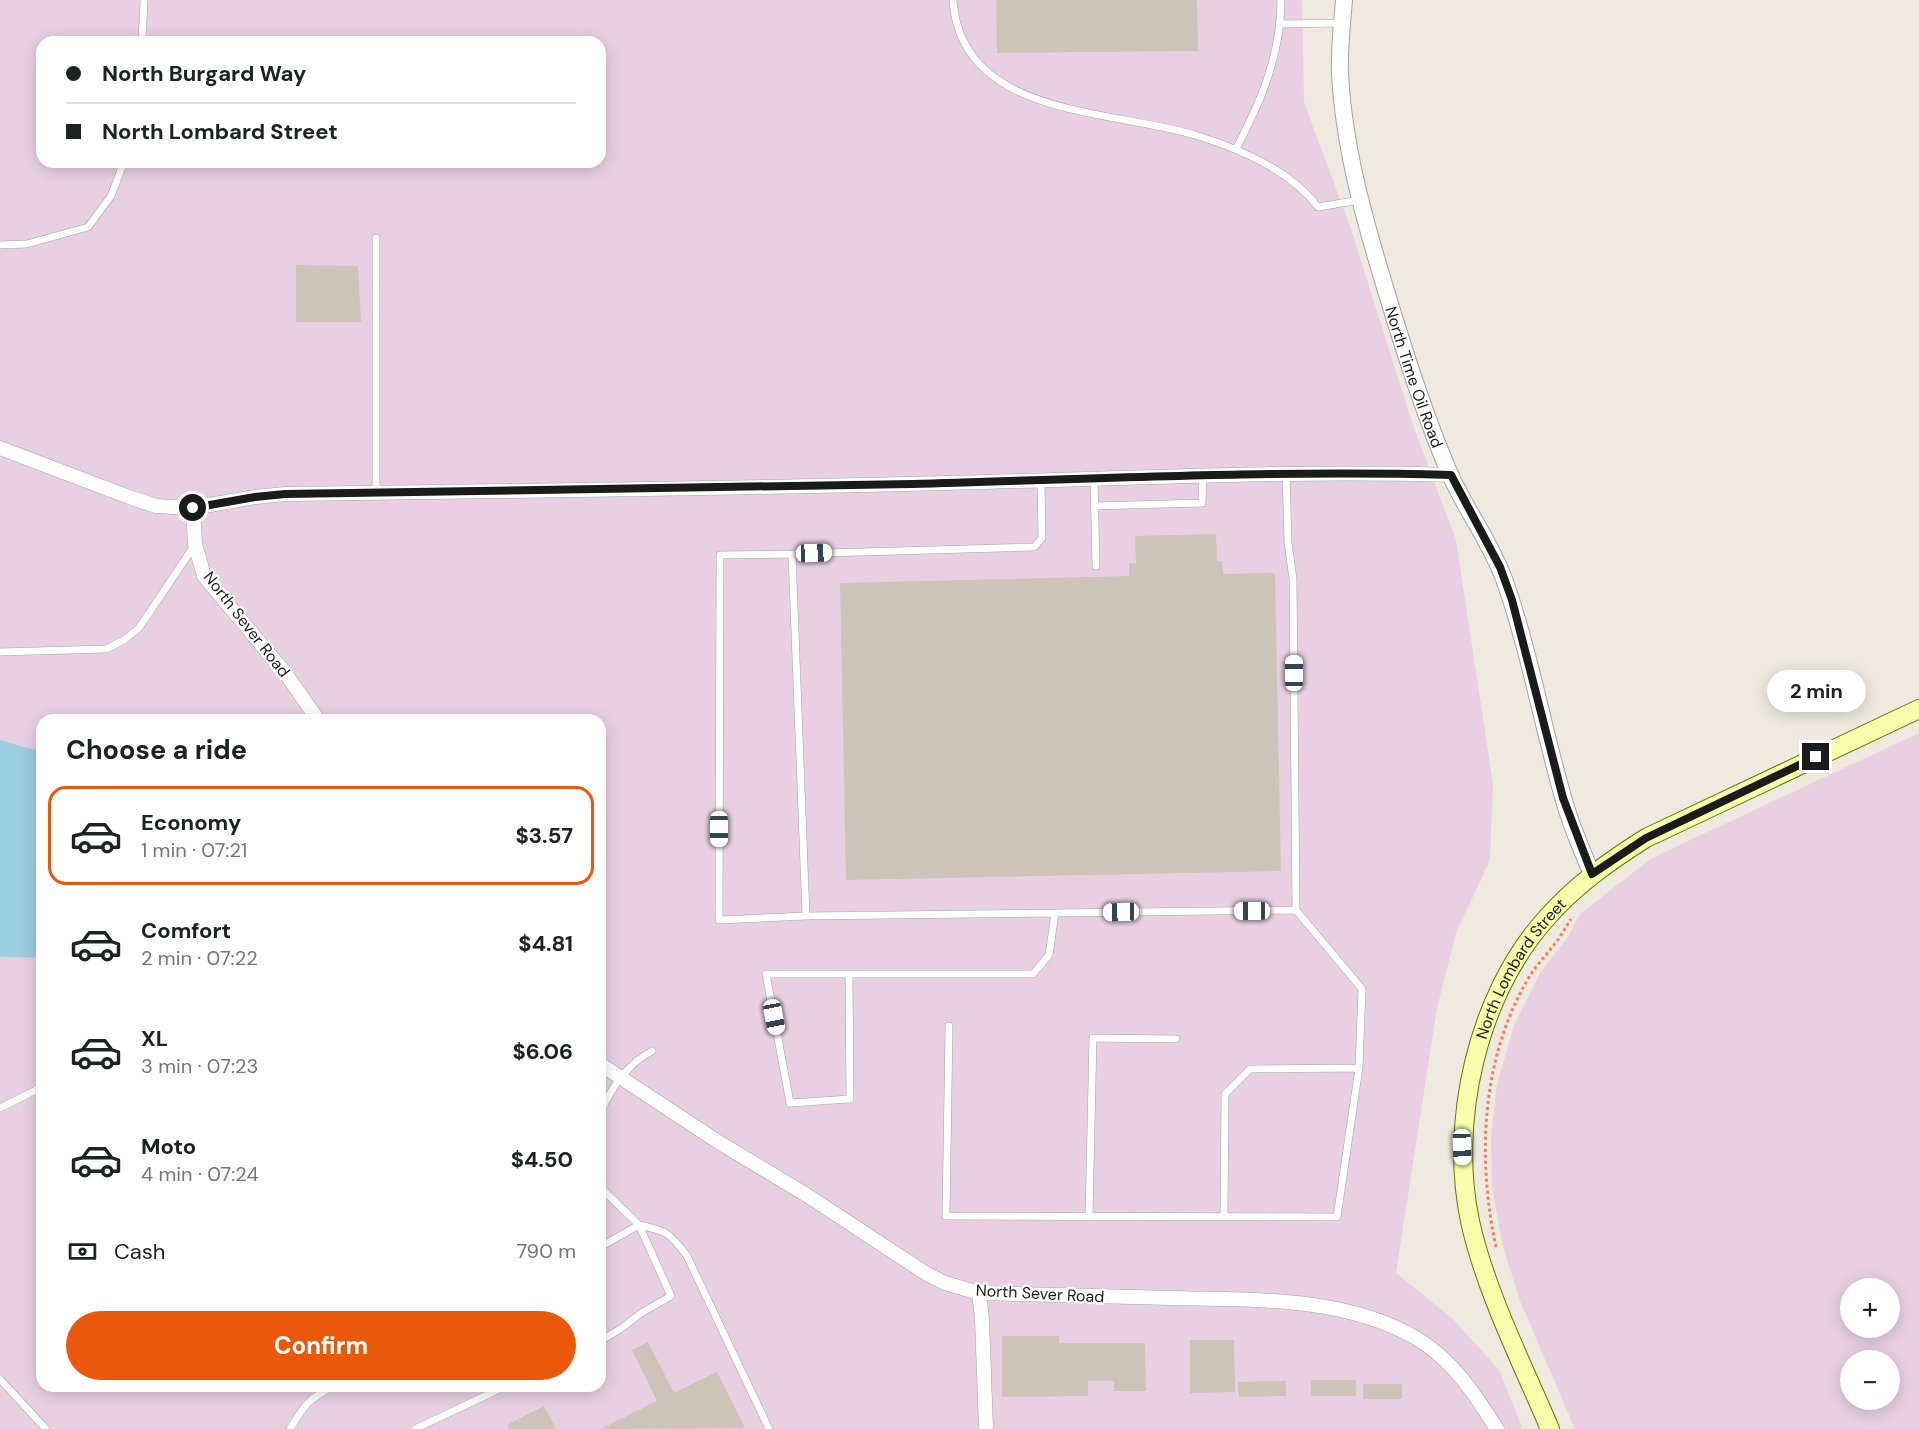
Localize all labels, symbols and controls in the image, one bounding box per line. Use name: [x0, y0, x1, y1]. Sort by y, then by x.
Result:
text: North Burgard Way: [102, 59, 306, 88]
text: North Lombard Street: [102, 117, 338, 146]
street label: North Time Oil Road: [1380, 304, 1448, 451]
route start: [179, 494, 206, 521]
car: [796, 543, 832, 563]
street label: North Sever Road: [199, 567, 295, 682]
car: [1285, 655, 1303, 691]
callout: 2 min: [1766, 670, 1866, 712]
text: 2 min: [1790, 678, 1843, 704]
text: Choose a ride: [66, 732, 247, 767]
route end: [1802, 743, 1829, 770]
text: Economy: [141, 808, 241, 837]
icon: car: [69, 809, 123, 863]
car: [710, 811, 728, 847]
text: $3.57: [516, 821, 573, 850]
text: 1 min · 07:21: [141, 837, 247, 863]
street label: North Lombard Street: [1471, 894, 1571, 1042]
car: [1234, 902, 1270, 920]
car: [1103, 903, 1139, 921]
text: Comfort: [141, 916, 231, 945]
icon: car: [69, 917, 123, 971]
text: $4.81: [518, 929, 573, 958]
text: 2 min · 07:22: [141, 945, 258, 971]
car: [762, 998, 786, 1036]
text: XL: [141, 1024, 168, 1053]
icon: car: [69, 1025, 123, 1079]
text: $6.06: [512, 1037, 573, 1066]
text: 3 min · 07:23: [141, 1053, 258, 1079]
car: [1452, 1129, 1472, 1165]
text: Moto: [141, 1132, 196, 1161]
icon: car: [69, 1133, 123, 1187]
text: $4.50: [511, 1145, 573, 1174]
text: 4 min · 07:24: [141, 1161, 259, 1187]
icon: cash: [66, 1235, 99, 1268]
text: Cash: [114, 1237, 165, 1266]
text: 790 m: [516, 1238, 576, 1264]
map controls: [1840, 1278, 1900, 1410]
button: +: [1840, 1278, 1900, 1338]
street label: North Sever Road: [975, 1280, 1105, 1307]
button: Confirm: [66, 1311, 576, 1380]
button: −: [1840, 1350, 1900, 1410]

